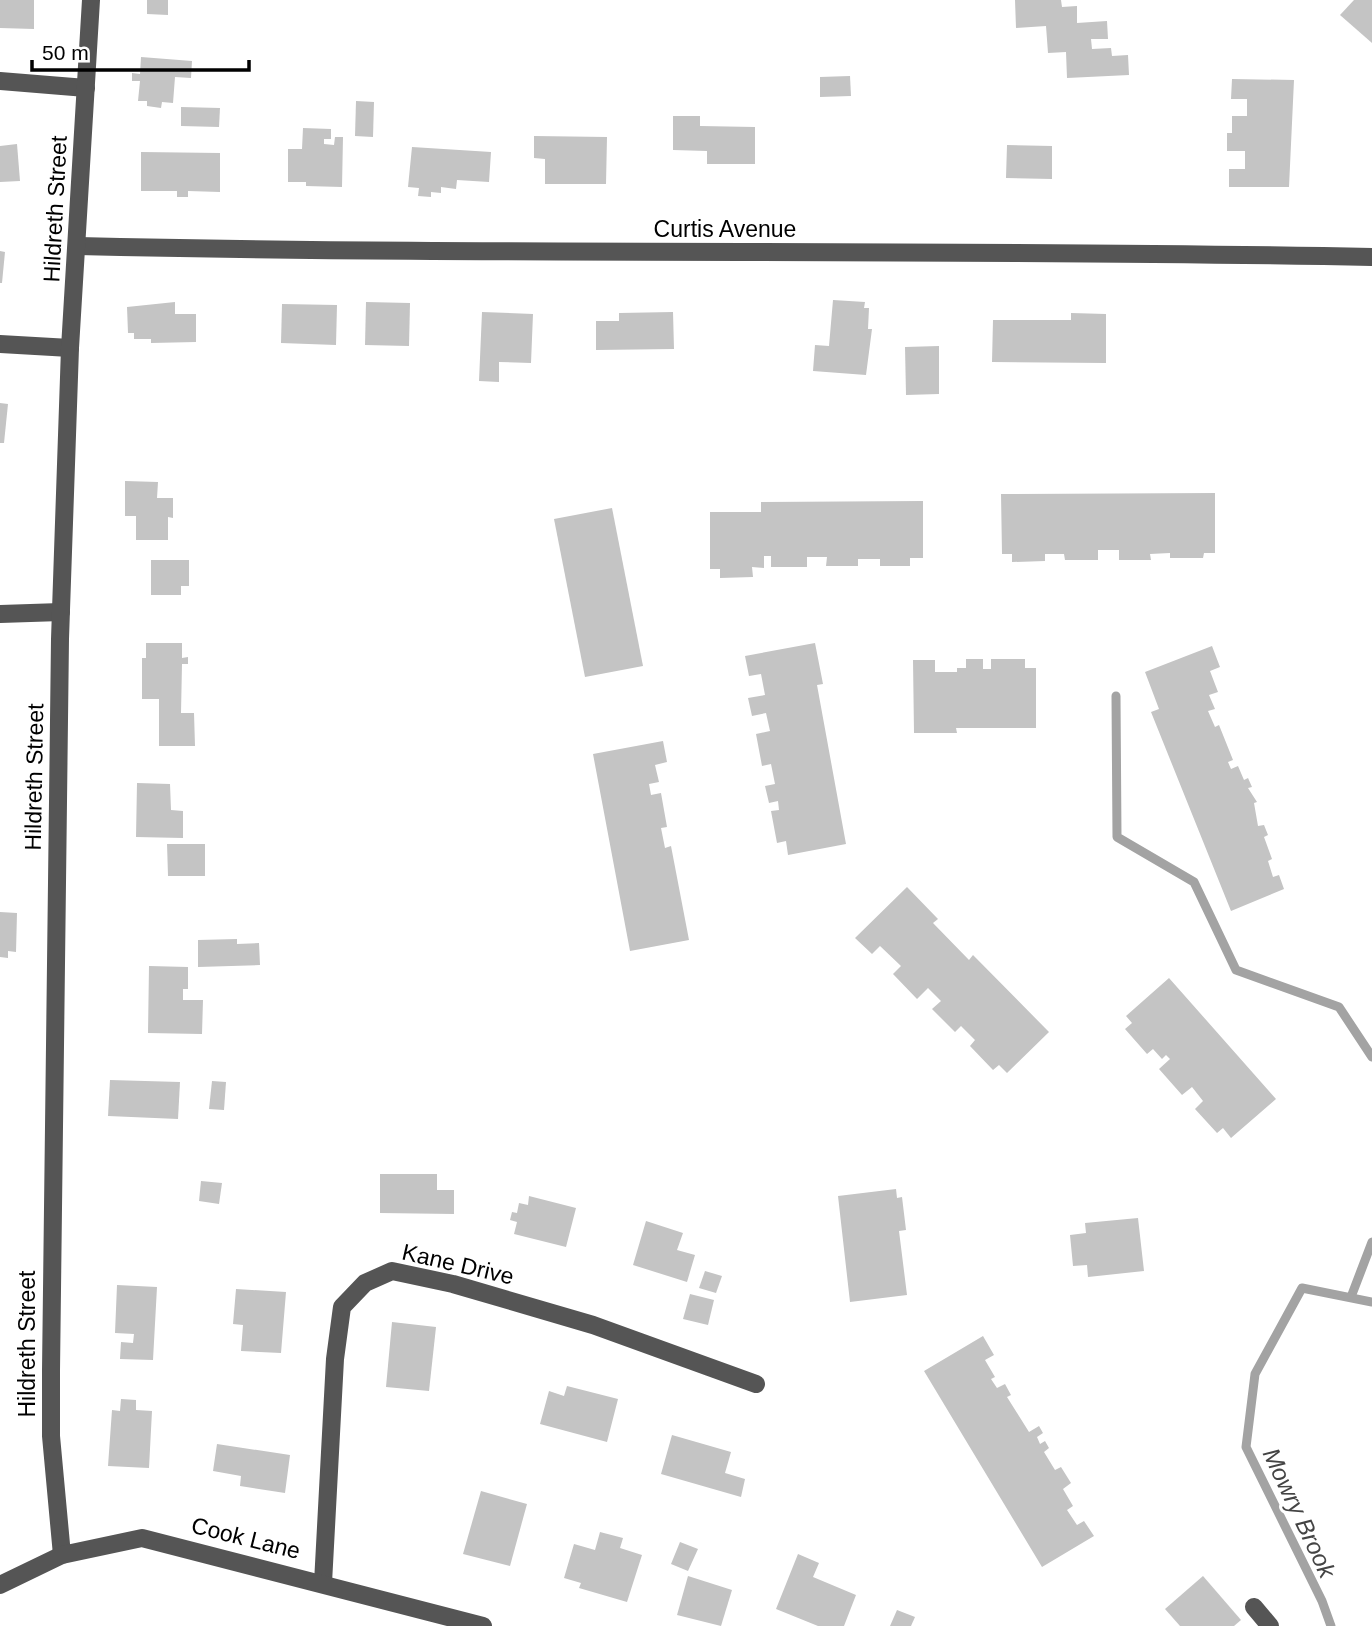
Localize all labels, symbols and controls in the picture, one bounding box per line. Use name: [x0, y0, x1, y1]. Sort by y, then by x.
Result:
scale bar: [32, 28, 248, 72]
text: 50 m: [42, 41, 89, 64]
street label: Hildreth Street: [38, 134, 72, 283]
street label: Curtis Avenue: [654, 216, 796, 242]
street label: Hildreth Street: [20, 703, 48, 851]
street label: Kane Drive: [400, 1239, 516, 1289]
street label: Hildreth Street: [14, 1270, 40, 1418]
water label: Mowry Brook: [1258, 1444, 1342, 1584]
street label: Cook Lane: [189, 1512, 303, 1564]

